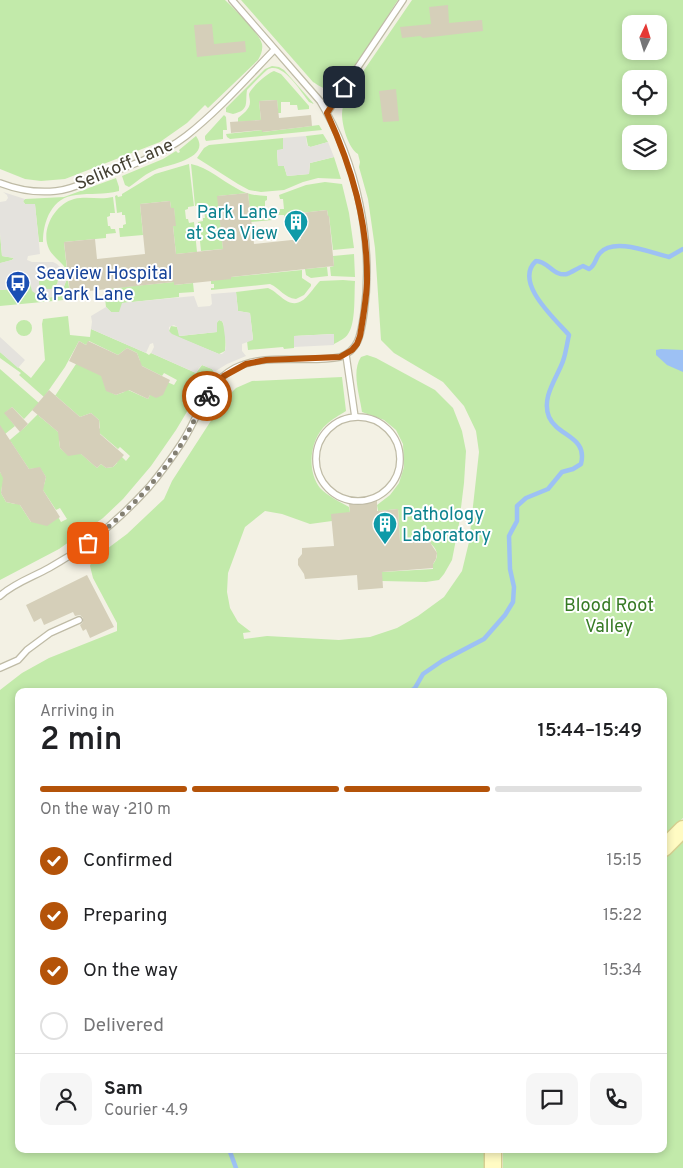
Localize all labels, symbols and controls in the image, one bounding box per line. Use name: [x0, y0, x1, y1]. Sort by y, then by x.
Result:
north arrow: [622, 15, 668, 60]
map controls: [622, 15, 667, 170]
pin: [323, 66, 365, 108]
button: locate: [622, 70, 667, 115]
icon: home: [330, 73, 358, 101]
button: layers: [622, 125, 667, 170]
street label: Selikoff Lane: [72, 134, 177, 196]
place label: Park Lane at Sea View: [186, 202, 278, 246]
building icon: Park Lane at Sea View: [283, 209, 309, 243]
place label: Seaview Hospital & Park Lane: [36, 263, 172, 307]
bus stop icon: Seaview Hospital & Park Lane: [5, 270, 31, 304]
courier: [182, 371, 232, 421]
icon: bike: [193, 382, 221, 410]
place label: Pathology Laboratory: [402, 504, 491, 548]
building icon: Pathology Laboratory: [372, 511, 398, 545]
pin: [67, 522, 109, 564]
icon: bag: [74, 529, 102, 557]
park label: Blood Root Valley: [564, 595, 654, 639]
text: Arriving in: [40, 702, 115, 722]
text: 15:44–15:49: [538, 719, 642, 743]
text: 2 min: [40, 721, 122, 761]
text: On the way · 210 m: [40, 800, 171, 820]
icon: check: [40, 847, 68, 875]
text: Confirmed: [83, 849, 173, 873]
text: 15:15: [607, 851, 642, 871]
icon: check: [40, 902, 68, 930]
text: Preparing: [83, 904, 167, 928]
text: 15:22: [603, 906, 642, 926]
icon: check: [40, 957, 68, 985]
text: On the way: [83, 959, 178, 983]
text: 15:34: [603, 961, 642, 981]
text: Delivered: [83, 1014, 164, 1038]
button: person: [40, 1073, 92, 1125]
button: chat: [526, 1073, 578, 1125]
button: phone: [590, 1073, 642, 1125]
text: Sam: [104, 1077, 143, 1101]
text: Courier · 4.9: [104, 1101, 188, 1121]

